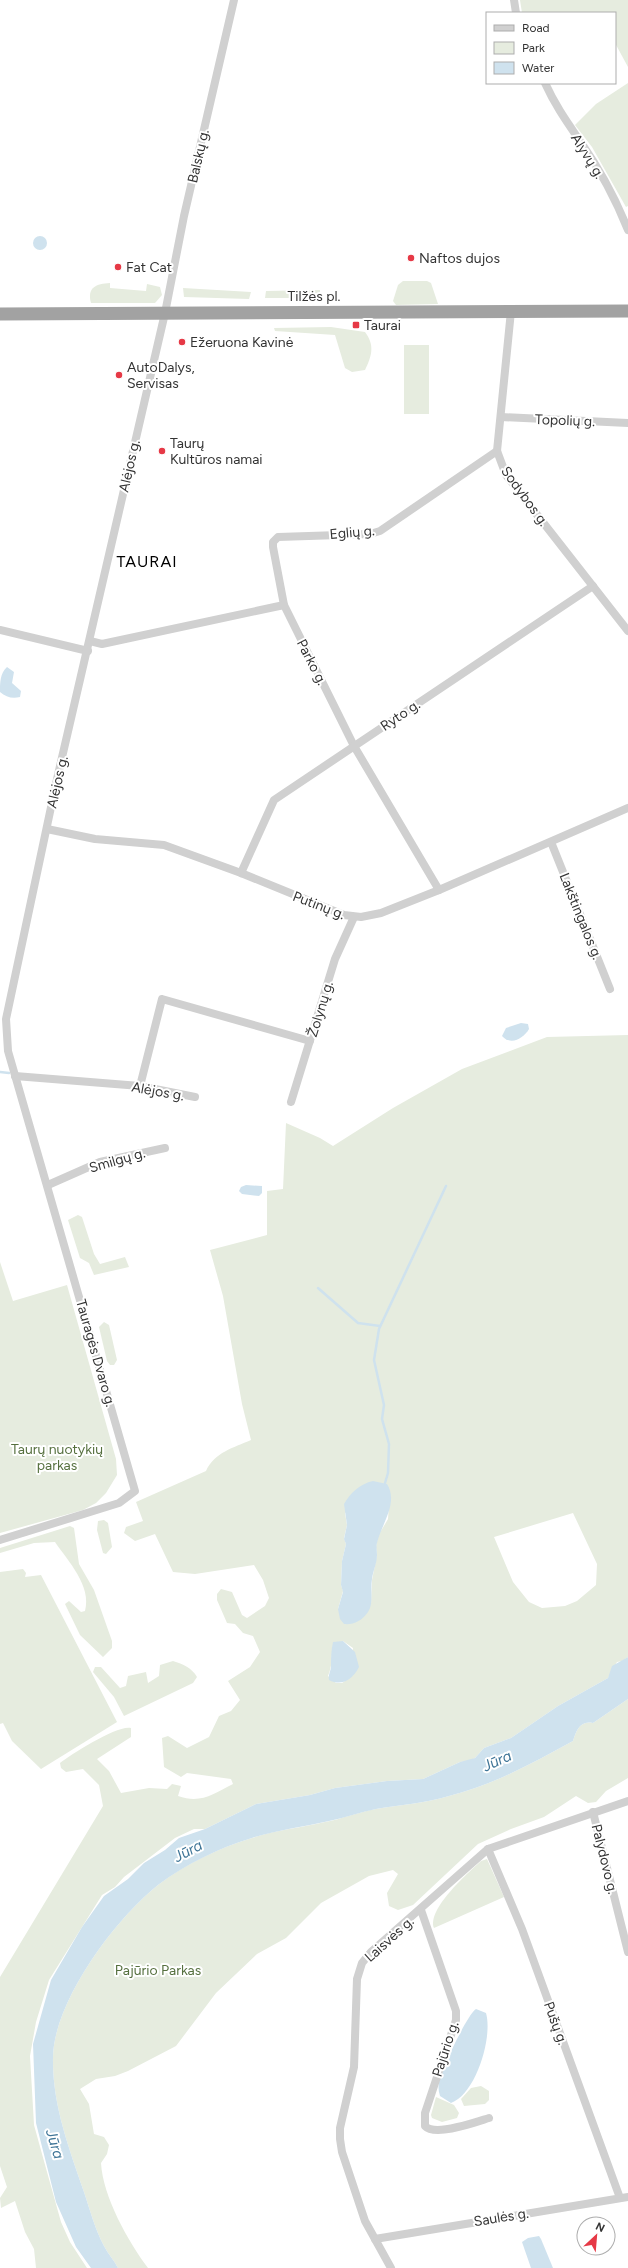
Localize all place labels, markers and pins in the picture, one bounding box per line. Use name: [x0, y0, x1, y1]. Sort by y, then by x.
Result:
place label: Naftos dujos: [419, 250, 500, 267]
marker: Naftos dujos: [406, 253, 416, 263]
place label: Fat Cat: [126, 259, 172, 276]
marker: Fat Cat: [113, 262, 123, 272]
place label: Taurai: [364, 317, 401, 334]
marker: Taurai: [351, 320, 361, 330]
place label: Ežeruona Kavinė: [190, 334, 294, 351]
marker: Ežeruona Kavinė: [177, 337, 187, 347]
place label: AutoDalys, Servisas: [127, 359, 195, 392]
marker: AutoDalys, Servisas: [114, 370, 124, 380]
place label: Taurų Kultūros namai: [170, 435, 263, 468]
marker: Taurų Kultūros namai: [157, 446, 167, 456]

